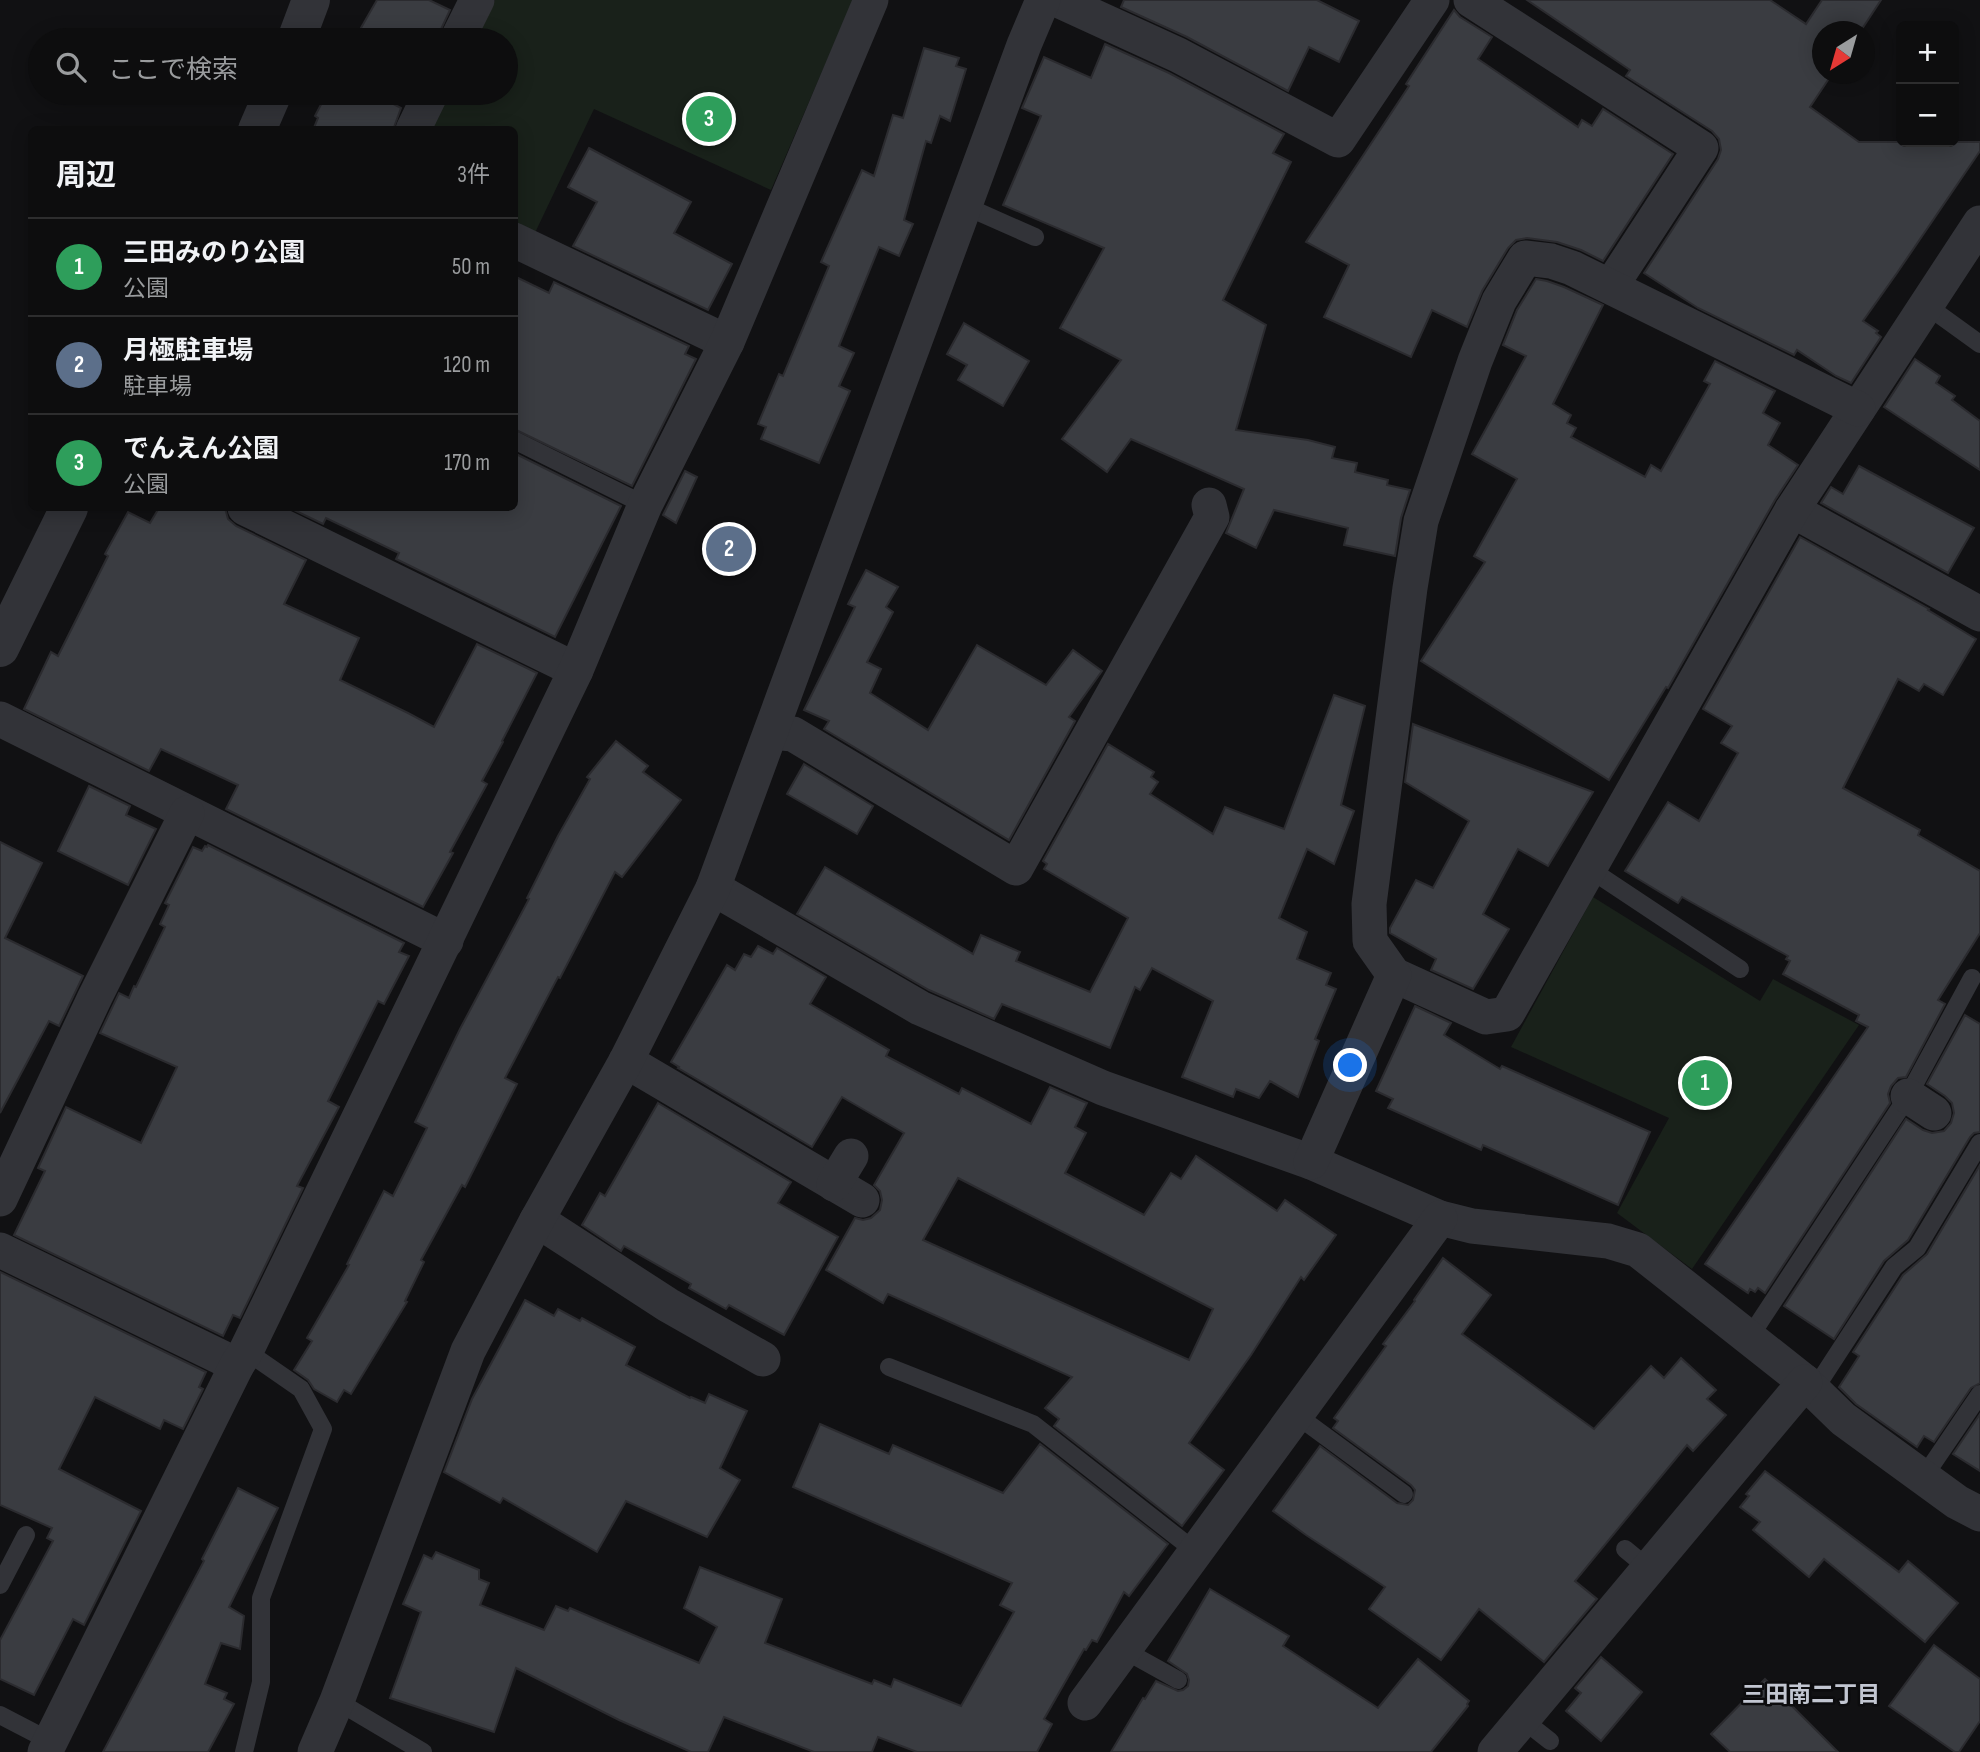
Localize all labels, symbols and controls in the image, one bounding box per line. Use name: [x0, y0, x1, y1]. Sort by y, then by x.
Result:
north arrow: [1812, 21, 1875, 84]
map controls: [1896, 21, 1959, 147]
button: +: [1896, 21, 1959, 84]
search box: [28, 28, 518, 105]
icon: search: [52, 48, 90, 86]
text: ここで検索: [108, 55, 238, 86]
button: −: [1896, 84, 1959, 147]
pin: 3: [686, 93, 732, 145]
text: 周辺: [56, 158, 116, 194]
text: 3件: [457, 161, 490, 189]
text: 三田みのり公園: [123, 238, 305, 269]
text: 1: [74, 253, 84, 281]
text: 50 m: [452, 253, 490, 281]
text: 公園: [123, 275, 169, 303]
text: 月極駐車場: [123, 336, 253, 367]
text: 2: [74, 351, 84, 379]
text: 120 m: [444, 351, 490, 379]
text: 駐車場: [123, 373, 192, 401]
text: でんえん公園: [123, 434, 279, 465]
text: 3: [74, 449, 84, 477]
text: 170 m: [444, 449, 490, 477]
text: 公園: [123, 471, 169, 499]
pin: 2: [706, 523, 752, 575]
your location: [1333, 1048, 1367, 1082]
pin: 1: [1682, 1057, 1728, 1109]
district label: 三田南二丁目: [1742, 1681, 1880, 1709]

